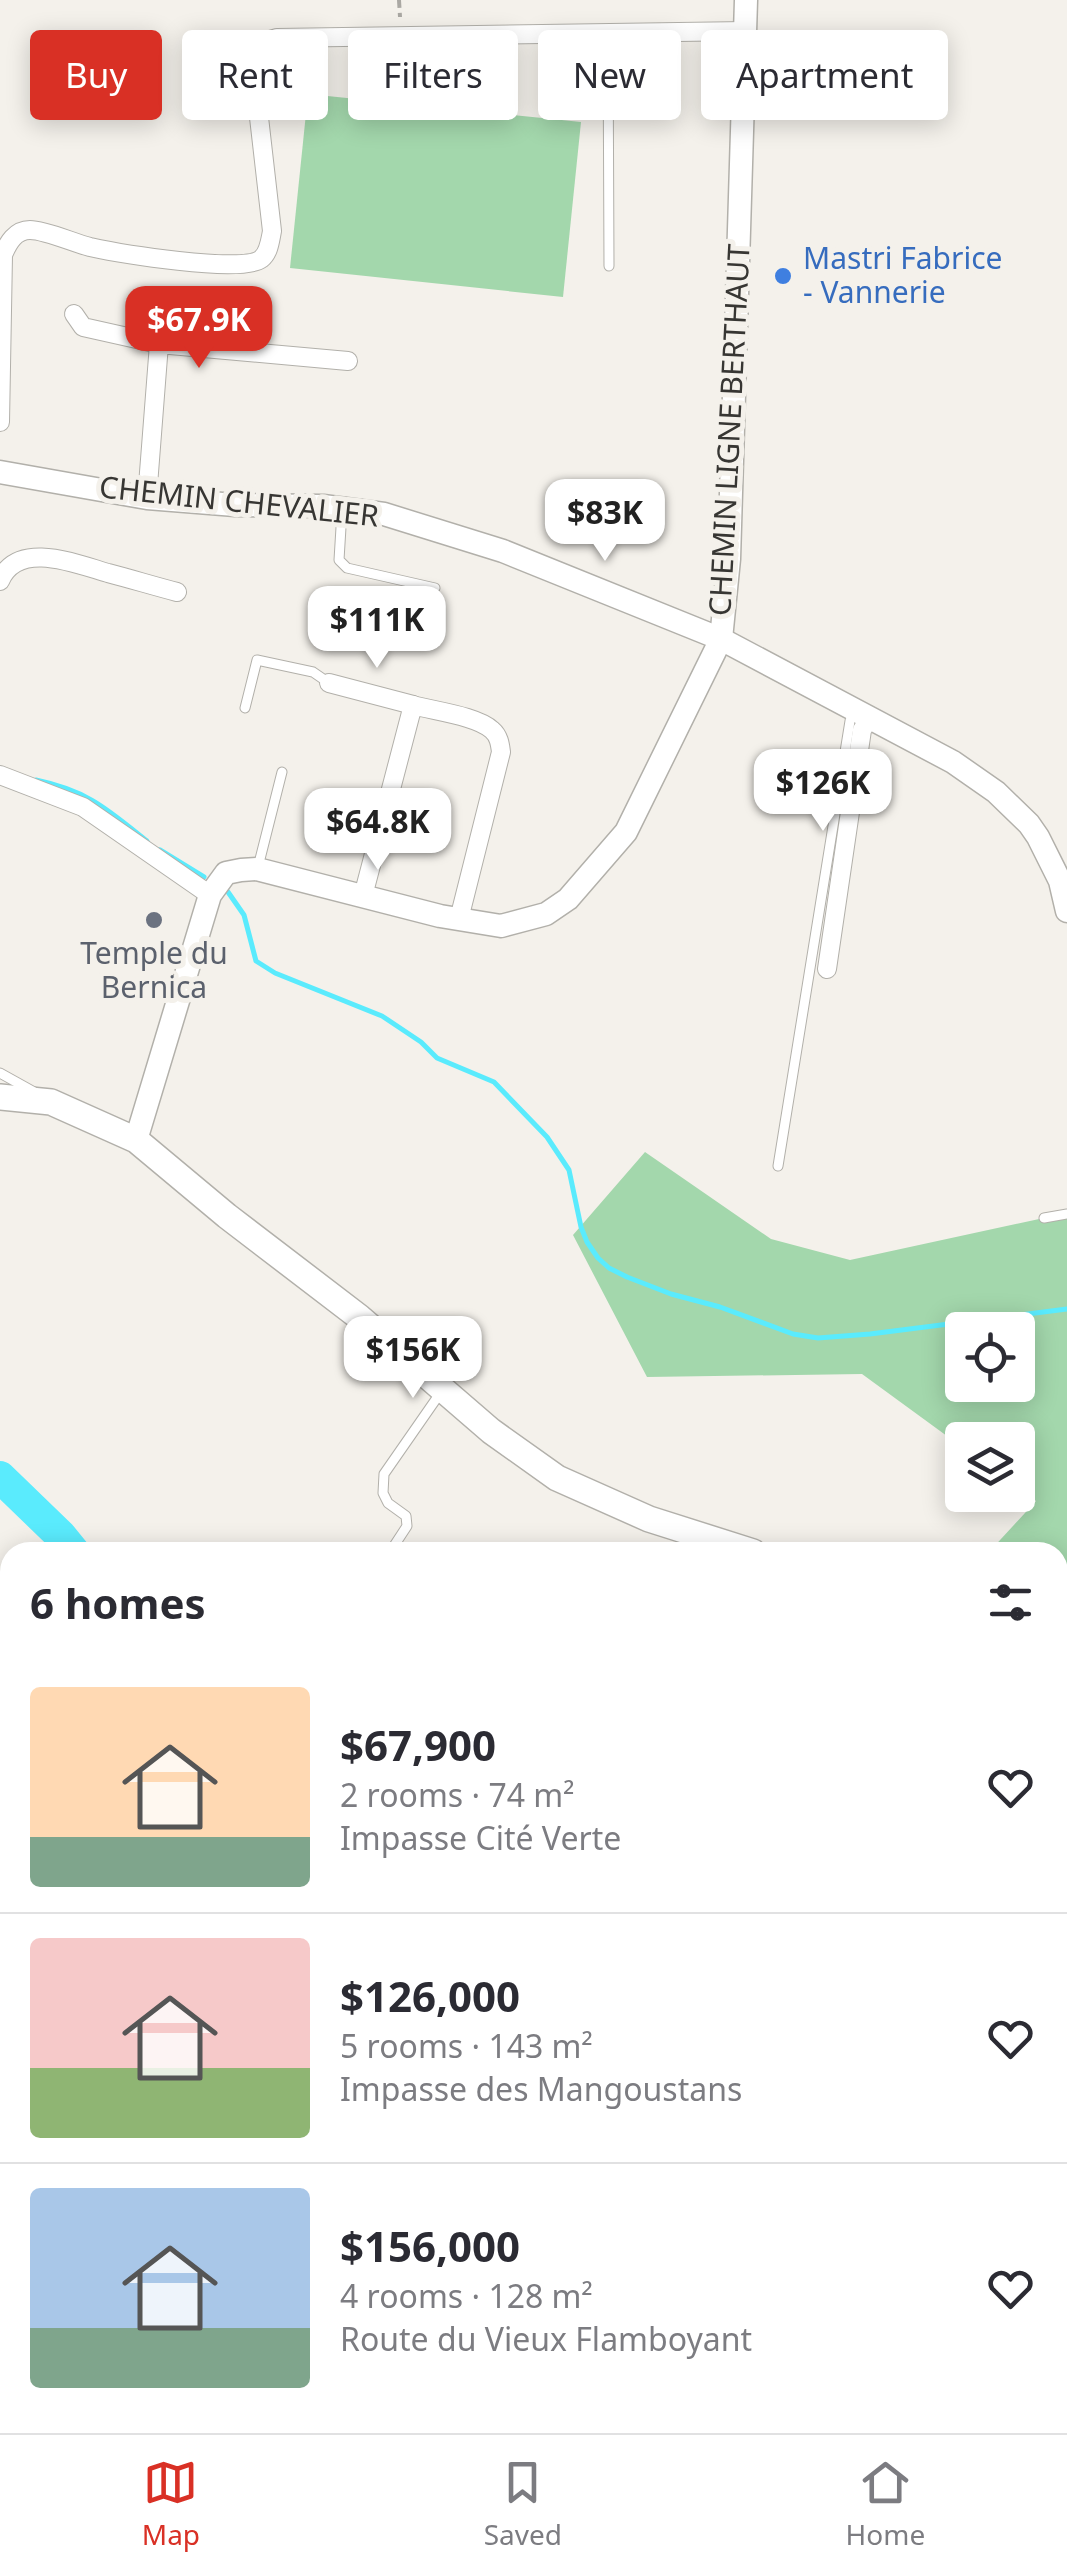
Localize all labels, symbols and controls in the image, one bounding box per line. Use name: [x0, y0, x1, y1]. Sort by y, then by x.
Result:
chip: Buy: [30, 30, 162, 120]
chip: Rent: [182, 30, 328, 120]
chip: Filters: [348, 30, 518, 120]
chip: New: [538, 30, 681, 120]
chip: Apartment: [701, 30, 948, 120]
place label: Mastri Fabrice - Vannerie: [803, 237, 1002, 312]
street label: CHEMIN LIGNE BERTHAUT: [698, 243, 759, 617]
marker: Mastri Fabrice - Vannerie: [772, 265, 794, 287]
pin: $67.9K: [118, 286, 280, 371]
text: $67.9K: [147, 297, 251, 340]
street label: CHEMIN CHEVALIER: [97, 465, 381, 536]
pin: $83K: [546, 479, 664, 564]
text: $83K: [567, 490, 643, 533]
pin: $111K: [307, 586, 447, 671]
text: $111K: [330, 597, 424, 640]
pin: $126K: [753, 749, 893, 834]
text: $126K: [776, 760, 870, 803]
pin: $64.8K: [297, 788, 459, 873]
text: $64.8K: [326, 799, 430, 842]
marker: Temple du Bernica: [143, 909, 165, 931]
place label: Temple du Bernica: [80, 932, 228, 1007]
map controls: [945, 1312, 1035, 1512]
button: locate: [945, 1312, 1035, 1402]
pin: $156K: [343, 1316, 483, 1401]
text: $156K: [366, 1327, 460, 1370]
button: layers: [945, 1422, 1035, 1512]
text: 6 homes: [30, 1574, 206, 1631]
icon: filters: [983, 1575, 1038, 1630]
text: $67,900: [340, 1716, 496, 1773]
icon: home: [110, 1727, 230, 1847]
icon: heart: [983, 1760, 1038, 1815]
text: 2 rooms · 74 m²: [340, 1773, 574, 1816]
text: Impasse Cité Verte: [340, 1816, 621, 1859]
text: $126,000: [340, 1967, 520, 2024]
icon: home: [110, 1978, 230, 2098]
icon: heart: [983, 2011, 1038, 2066]
text: 5 rooms · 143 m²: [340, 2024, 593, 2067]
text: Impasse des Mangoustans: [340, 2067, 742, 2110]
text: $156,000: [340, 2217, 520, 2274]
icon: home: [110, 2228, 230, 2348]
icon: heart: [983, 2261, 1038, 2316]
text: 4 rooms · 128 m²: [340, 2274, 593, 2317]
text: Route du Vieux Flamboyant: [340, 2317, 752, 2360]
tab: Map: [142, 2455, 200, 2553]
tab: Saved: [484, 2455, 562, 2553]
tab: Home: [846, 2455, 925, 2553]

